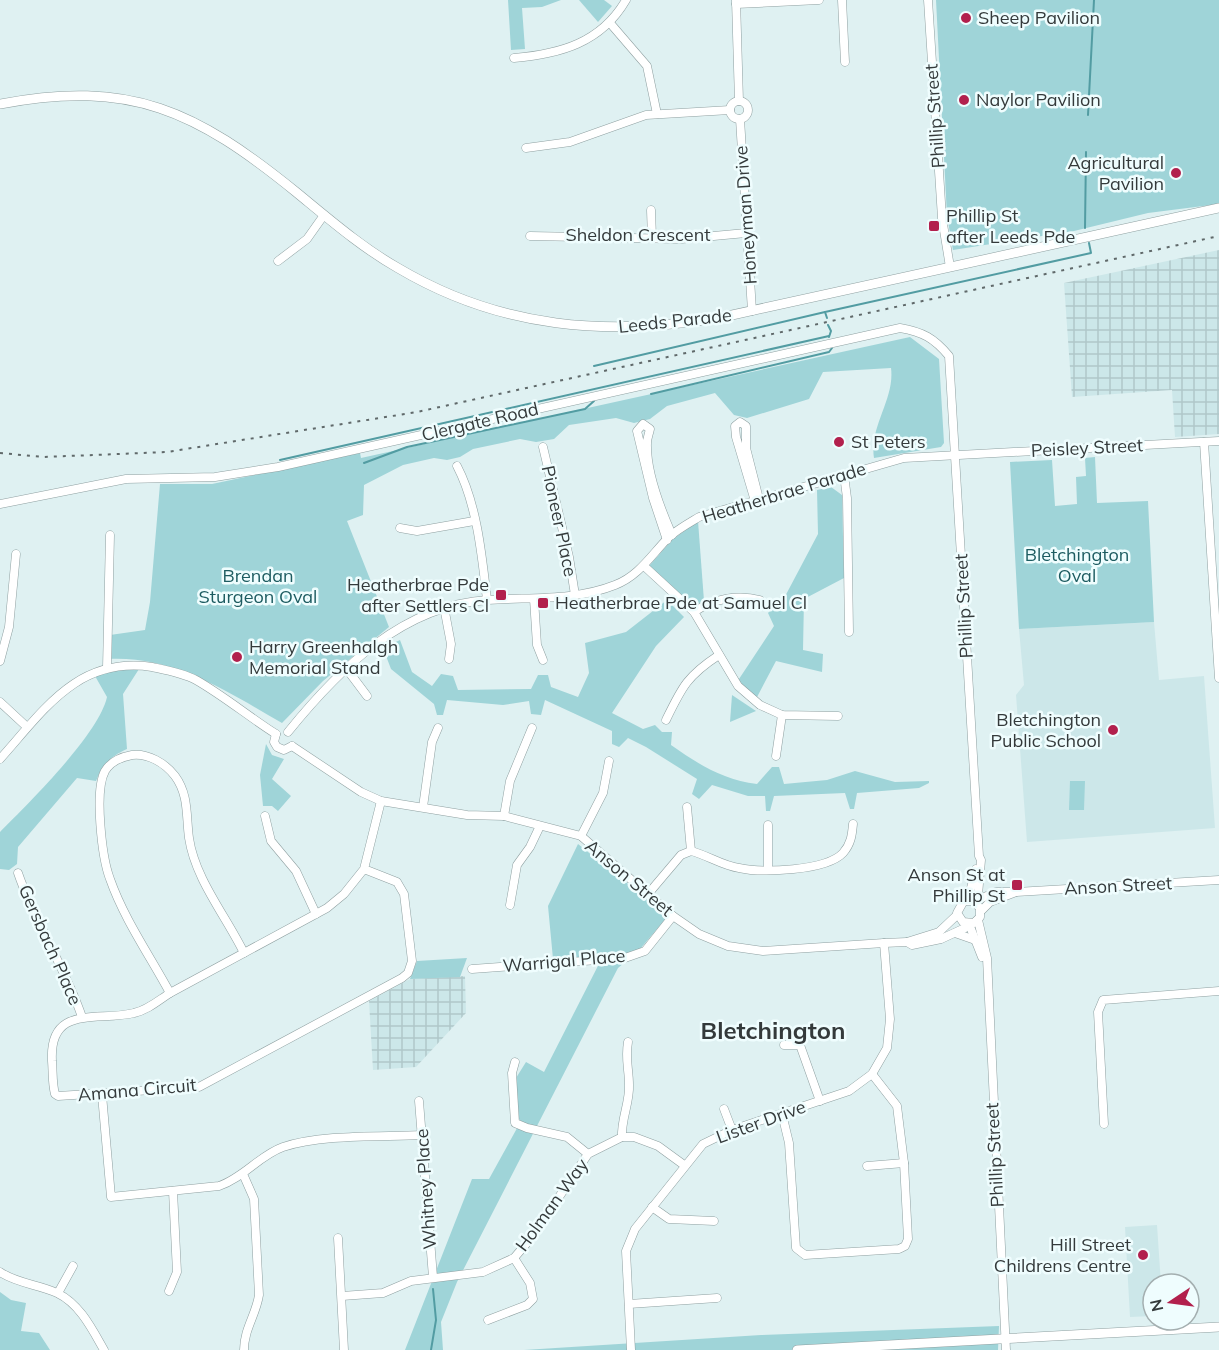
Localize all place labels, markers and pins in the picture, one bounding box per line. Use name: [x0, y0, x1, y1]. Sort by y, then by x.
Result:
place label: Sheep Pavilion: [978, 6, 1100, 29]
marker: Sheep Pavilion: [959, 11, 973, 25]
place label: Naylor Pavilion: [976, 88, 1101, 111]
marker: Naylor Pavilion: [957, 93, 971, 107]
place label: Agricultural Pavilion: [1067, 151, 1164, 195]
marker: Agricultural Pavilion: [1169, 166, 1183, 180]
place label: Phillip St after Leeds Pde: [946, 204, 1075, 248]
marker: Phillip St after Leeds Pde: [927, 219, 941, 233]
place label: St Peters: [851, 430, 926, 453]
marker: St Peters: [832, 435, 846, 449]
place label: Heatherbrae Pde after Settlers Cl: [347, 573, 489, 617]
marker: Heatherbrae Pde after Settlers Cl: [494, 588, 508, 602]
place label: Heatherbrae Pde at Samuel Cl: [555, 591, 807, 614]
marker: Heatherbrae Pde at Samuel Cl: [536, 596, 550, 610]
place label: Harry Greenhalgh Memorial Stand: [249, 635, 398, 679]
marker: Harry Greenhalgh Memorial Stand: [230, 650, 244, 664]
place label: Bletchington Public School: [991, 708, 1101, 752]
marker: Bletchington Public School: [1106, 723, 1120, 737]
place label: Anson St at Phillip St: [907, 863, 1005, 907]
marker: Anson St at Phillip St: [1010, 878, 1024, 892]
place label: Hill Street Childrens Centre: [994, 1233, 1131, 1277]
marker: Hill Street Childrens Centre: [1136, 1248, 1150, 1262]

